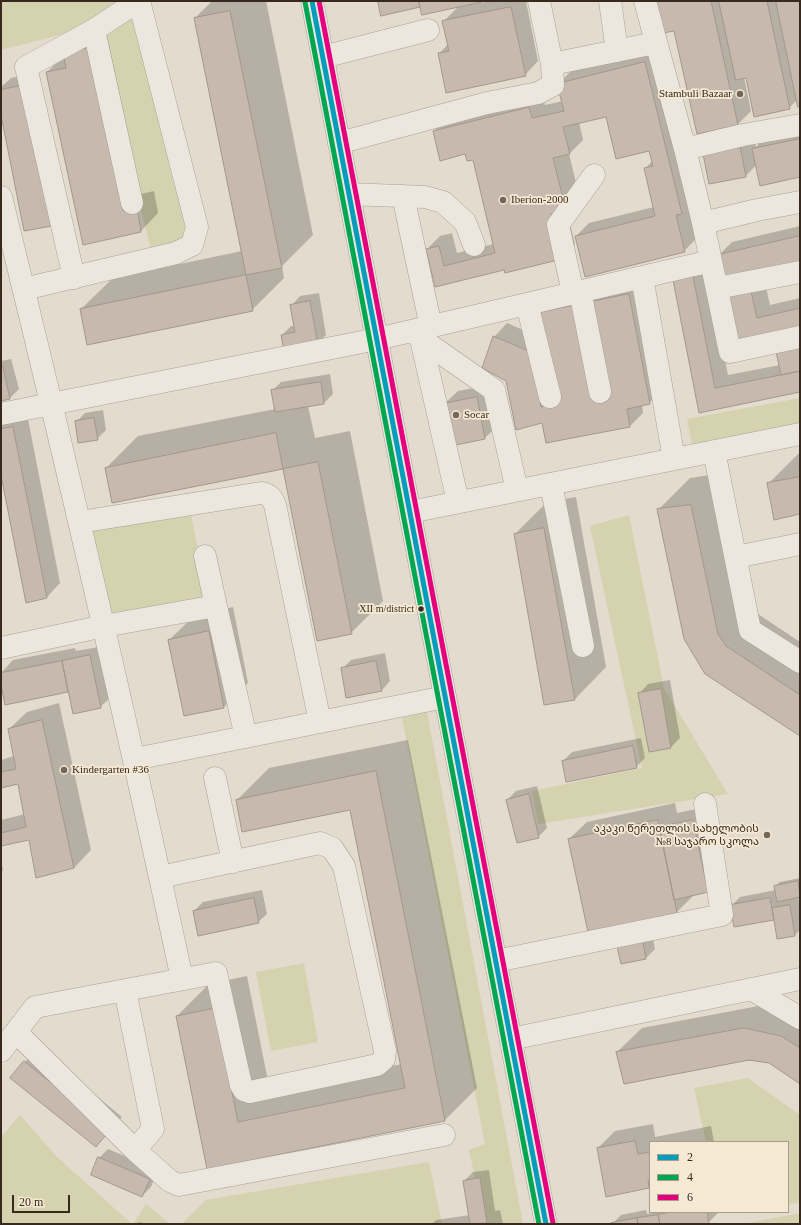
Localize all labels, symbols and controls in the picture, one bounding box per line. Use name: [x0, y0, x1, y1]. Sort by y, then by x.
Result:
place label: Stambuli Bazaar: [659, 87, 732, 101]
marker: Stambuli Bazaar: [735, 89, 745, 99]
place label: Iberion-2000: [511, 193, 568, 207]
marker: Iberion-2000: [498, 195, 508, 205]
place label: Socar: [464, 408, 489, 422]
marker: Socar: [451, 410, 461, 420]
place label: XII m/district: [359, 603, 414, 615]
marker: XII m/district: [416, 604, 426, 614]
place label: Kindergarten #36: [72, 763, 149, 777]
marker: Kindergarten #36: [59, 765, 69, 775]
place label: აკაკი წერეთლის სახელობის №8 საჯარო სკოლა: [594, 822, 759, 848]
marker: აკაკი წერეთლის სახელობის №8 საჯარო სკოლა: [762, 830, 772, 840]
legend: [649, 1141, 789, 1213]
text: 2: [687, 1150, 693, 1164]
text: 4: [687, 1170, 693, 1184]
scale bar: [14, 1187, 72, 1213]
text: 6: [687, 1190, 693, 1204]
text: 20 m: [19, 1195, 43, 1209]

